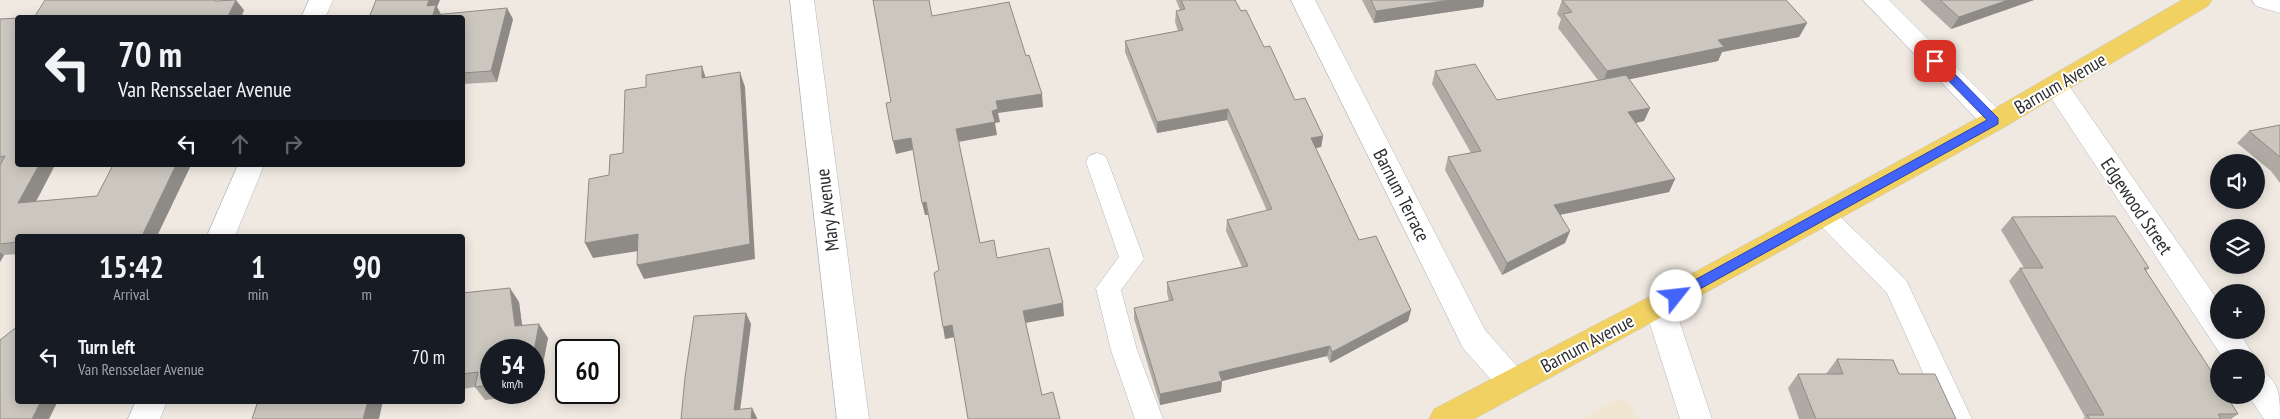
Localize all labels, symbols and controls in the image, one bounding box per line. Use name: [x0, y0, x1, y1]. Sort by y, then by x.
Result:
text: 70 m: [118, 31, 182, 77]
icon: left: [35, 35, 100, 100]
pin: [1914, 40, 1956, 82]
icon: arrive: [1921, 47, 1949, 75]
street label: Barnum Avenue: [2010, 47, 2110, 119]
text: Van Rensselaer Avenue: [118, 75, 292, 103]
icon: left: [173, 130, 201, 158]
icon: ahead: [226, 130, 254, 158]
icon: right: [279, 130, 307, 158]
street label: Barnum Terrace: [1368, 145, 1436, 246]
street label: Edgewood Street: [2096, 153, 2179, 259]
map controls: [2210, 154, 2265, 404]
button: sound: [2210, 154, 2265, 209]
street label: Mary Avenue: [810, 167, 844, 253]
button: layers: [2210, 219, 2265, 274]
text: 15:42: [99, 247, 164, 286]
text: 1: [251, 247, 265, 286]
text: 90: [352, 247, 381, 286]
position arrow: [1649, 269, 1701, 321]
text: Arrival: [113, 284, 149, 304]
text: min: [248, 284, 269, 304]
text: m: [362, 284, 372, 304]
button: +: [2210, 284, 2265, 339]
street label: Barnum Avenue: [1536, 308, 1638, 378]
text: Turn left: [78, 335, 135, 359]
speed limit sign: 60: [555, 339, 620, 404]
icon: left: [35, 343, 63, 371]
text: 70 m: [412, 345, 445, 369]
text: 54: [501, 349, 524, 381]
button: −: [2210, 349, 2265, 404]
text: Van Rensselaer Avenue: [78, 359, 204, 379]
text: km/h: [502, 376, 523, 391]

